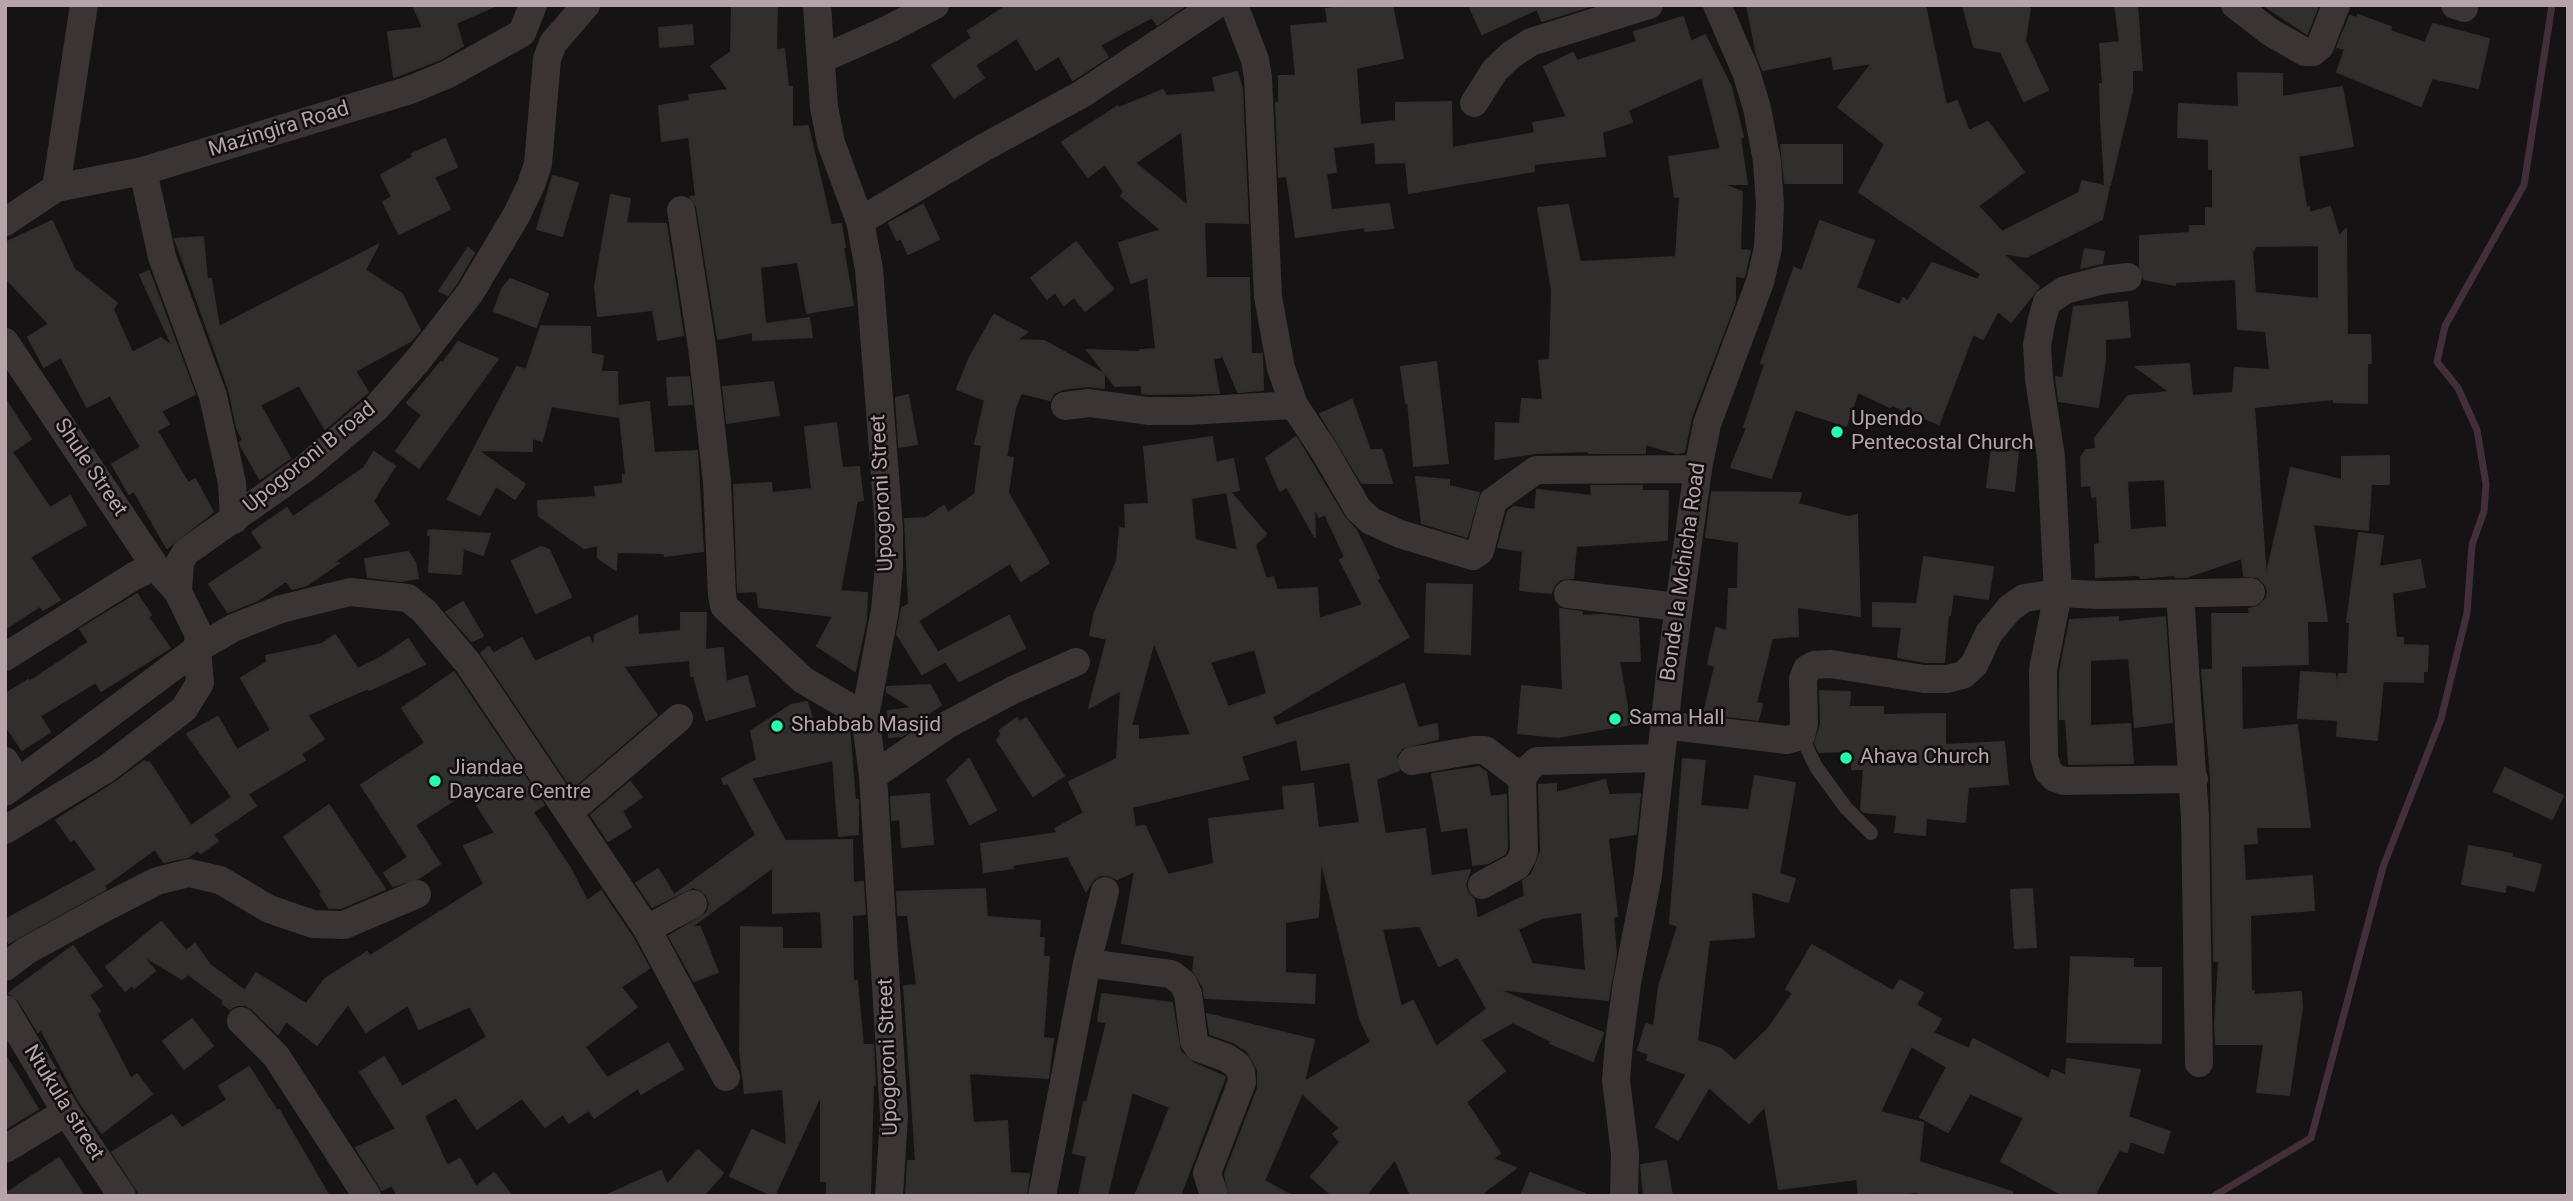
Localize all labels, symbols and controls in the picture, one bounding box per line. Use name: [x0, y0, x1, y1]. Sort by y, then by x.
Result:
street label: Mazingira Road: [206, 97, 352, 163]
street label: Upogoroni B road: [239, 397, 381, 519]
place label: Upendo Pentecostal Church: [1851, 407, 2034, 457]
street label: Shule Street: [48, 414, 132, 522]
street label: Upogoroni Street: [866, 414, 900, 572]
marker: Upendo Pentecostal Church: [1829, 424, 1845, 440]
street label: Bonde la Mchicha Road: [1656, 461, 1712, 683]
place label: Sama Hall: [1629, 706, 1725, 732]
marker: Sama Hall: [1607, 711, 1623, 727]
place label: Shabbab Masjid: [791, 713, 941, 739]
marker: Shabbab Masjid: [769, 718, 785, 734]
place label: Ahava Church: [1860, 745, 1989, 771]
marker: Ahava Church: [1838, 750, 1854, 766]
place label: Jiandae Daycare Centre: [449, 756, 591, 806]
marker: Jiandae Daycare Centre: [427, 773, 443, 789]
street label: Upogoroni Street: [874, 978, 904, 1136]
street label: Ntukula street: [18, 1041, 108, 1165]

